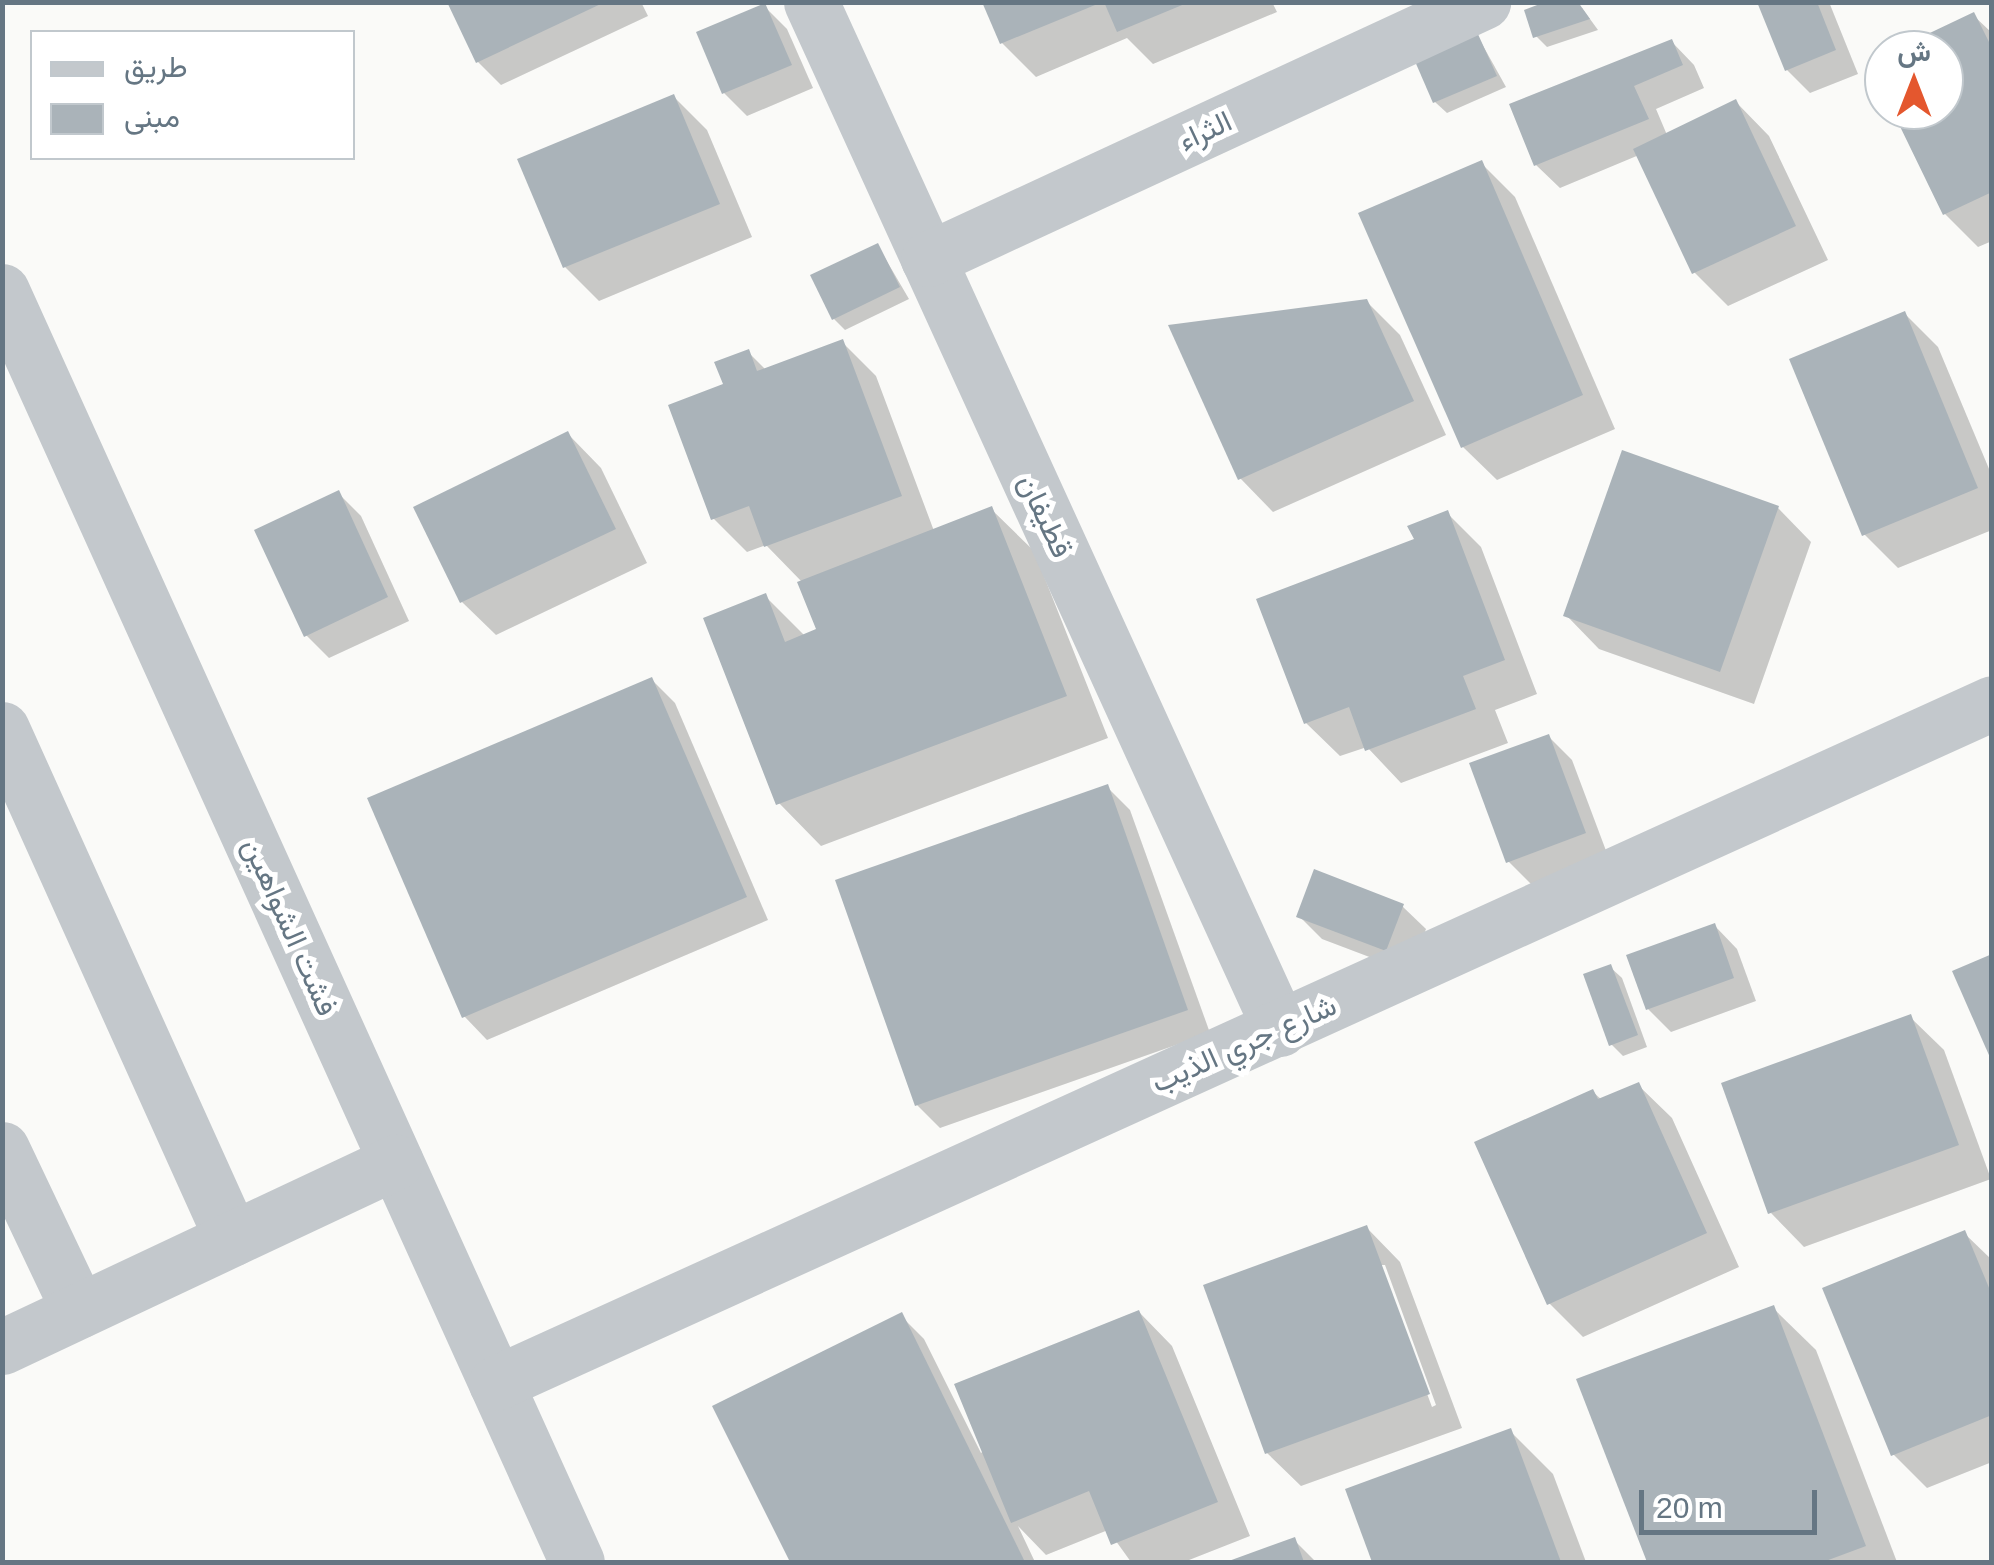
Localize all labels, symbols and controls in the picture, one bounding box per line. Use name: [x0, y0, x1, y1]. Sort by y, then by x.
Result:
legend: [30, 30, 355, 160]
north arrow: [1864, 30, 1964, 130]
text: ش: [1897, 36, 1931, 67]
text: طريق: [124, 50, 188, 83]
text: مبنى: [124, 100, 180, 133]
street label: الثراء: [1172, 103, 1238, 159]
street label: قطيفان: [1010, 469, 1080, 563]
street label: فشت الشواهين: [235, 832, 345, 1022]
street label: شارع جري الذيب: [1146, 987, 1342, 1101]
scale bar: [1644, 1470, 1822, 1532]
text: 20 m: [1656, 1491, 1723, 1524]

